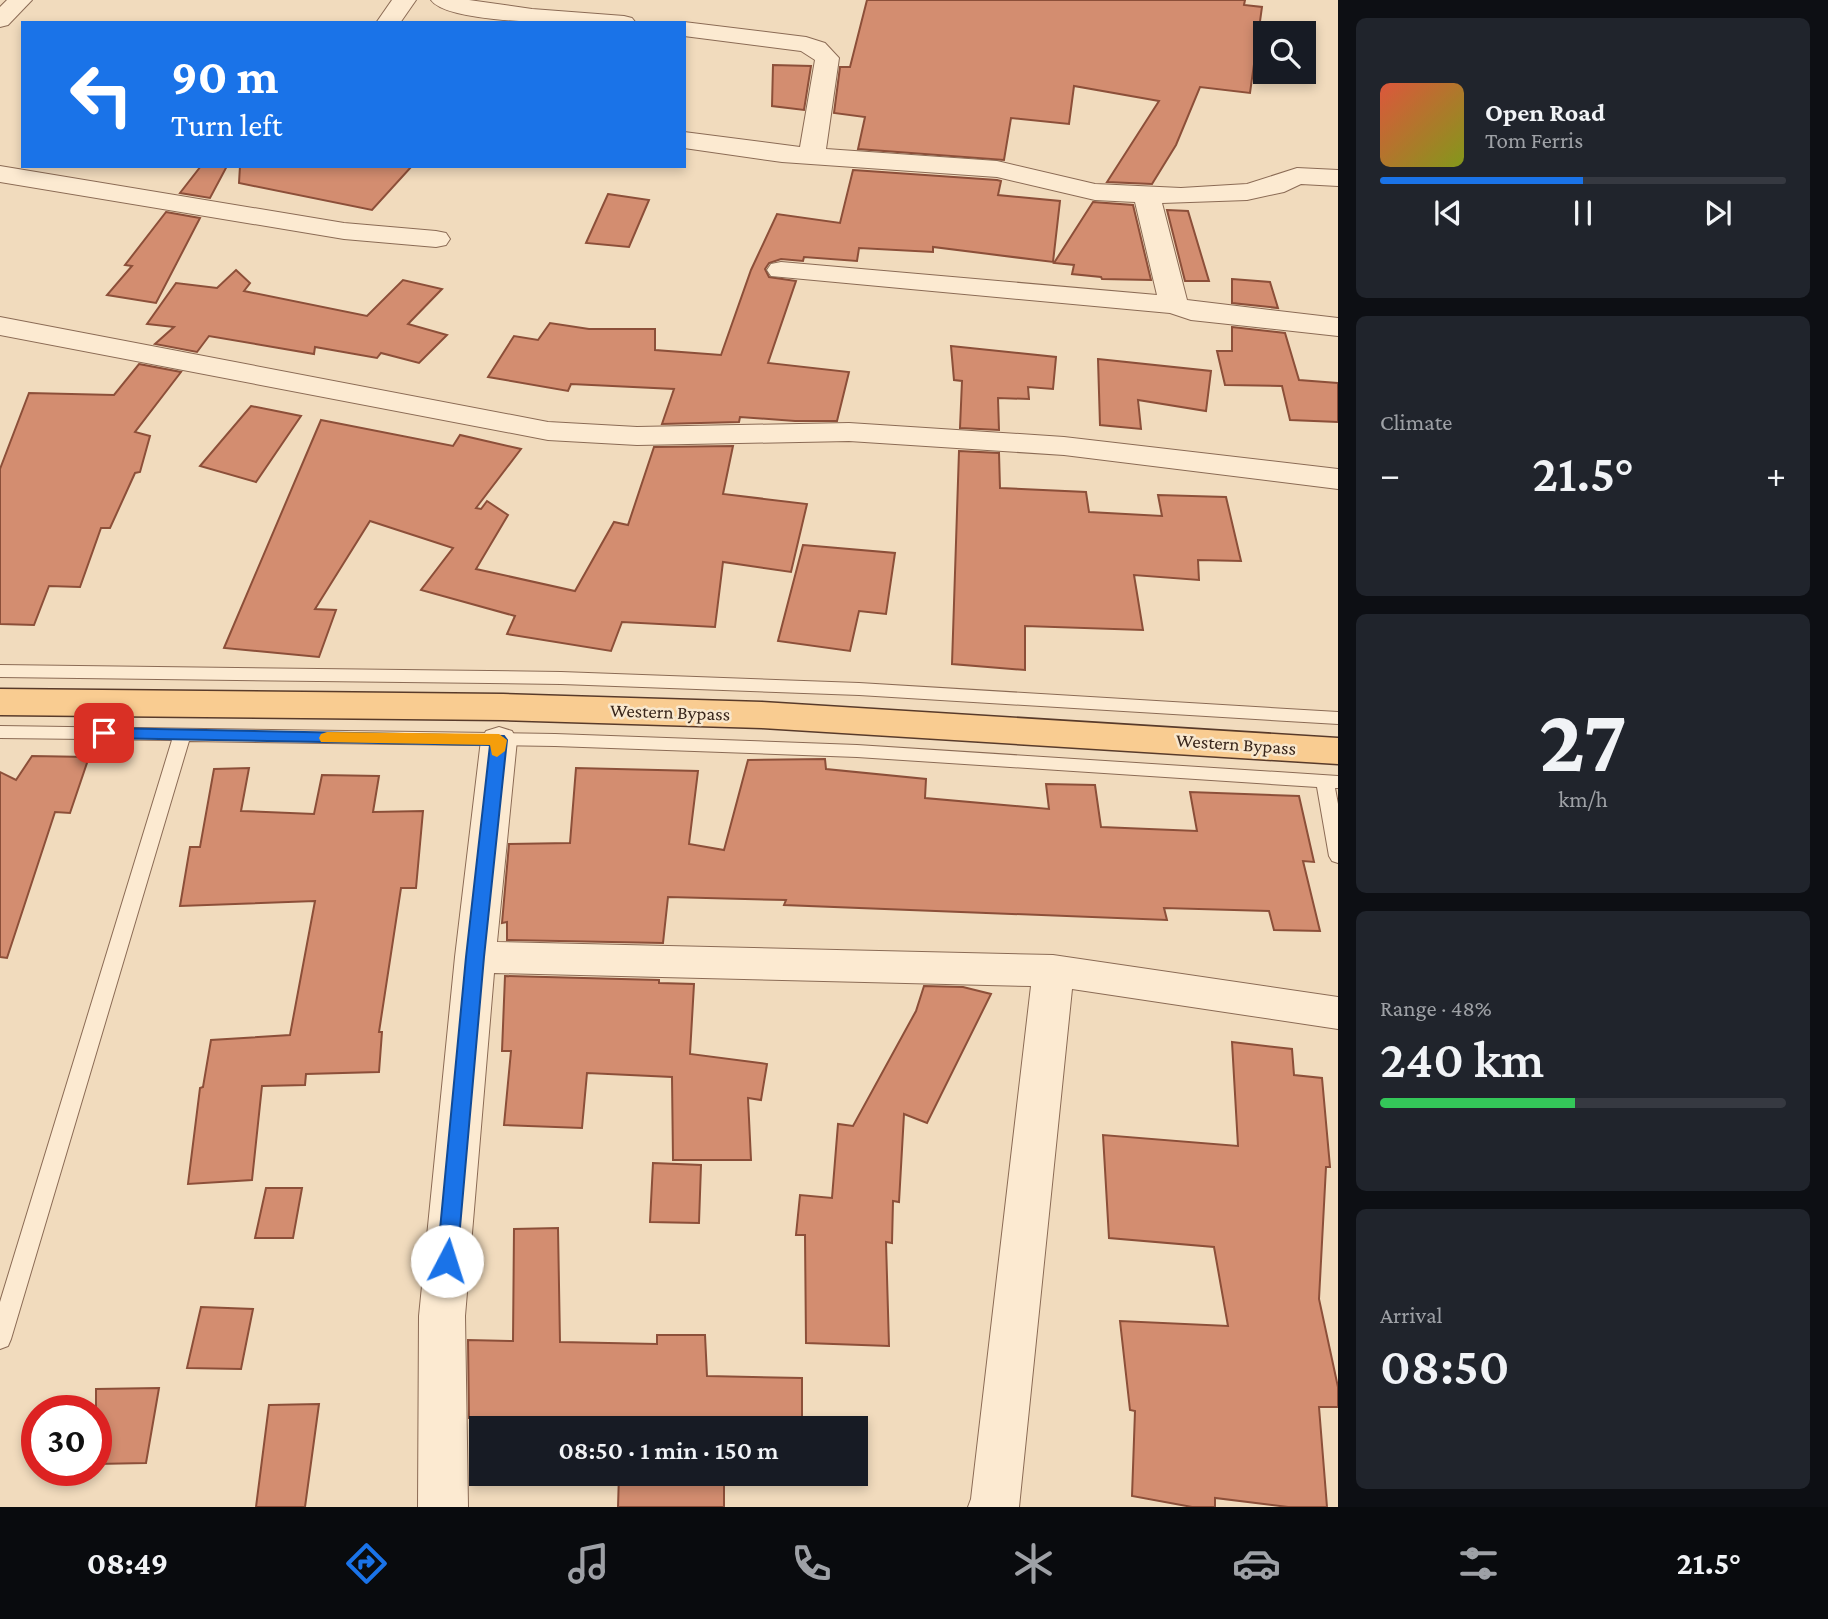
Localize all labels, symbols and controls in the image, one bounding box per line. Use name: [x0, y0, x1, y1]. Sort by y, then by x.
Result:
map controls: [1253, 21, 1316, 84]
button: search: [1253, 21, 1316, 84]
icon: left: [56, 49, 147, 140]
text: 90 m: [171, 49, 278, 104]
text: Open Road: [1485, 98, 1605, 127]
text: Turn left: [171, 107, 282, 143]
text: Tom Ferris: [1485, 127, 1583, 153]
icon: previous: [1429, 194, 1467, 232]
icon: pause: [1564, 194, 1602, 232]
icon: next: [1699, 194, 1737, 232]
text: Climate: [1380, 409, 1452, 435]
text: 21.5°: [1532, 444, 1634, 502]
text: −: [1380, 453, 1400, 495]
text: +: [1766, 453, 1786, 495]
text: 27: [1539, 689, 1627, 791]
street label: Western Bypass: [609, 699, 731, 725]
pin: [74, 703, 134, 763]
icon: arrive: [85, 714, 123, 752]
street label: Western Bypass: [1175, 729, 1297, 759]
text: km/h: [1558, 786, 1608, 812]
text: Range · 48%: [1380, 995, 1492, 1021]
text: 240 km: [1380, 1030, 1544, 1088]
position arrow: [410, 1224, 484, 1298]
text: Arrival: [1380, 1302, 1443, 1328]
text: 08:50: [1380, 1337, 1510, 1395]
speed limit sign: 30: [21, 1395, 112, 1486]
text: 08:50 · 1 min · 150 m: [558, 1436, 779, 1465]
icon: directions: [342, 1539, 391, 1588]
icon: music: [564, 1539, 613, 1588]
icon: phone: [787, 1539, 836, 1588]
icon: climate: [1009, 1539, 1058, 1588]
icon: car: [1232, 1539, 1281, 1588]
icon: filters: [1454, 1539, 1503, 1588]
text: 08:49: [87, 1545, 168, 1581]
text: 21.5°: [1677, 1545, 1741, 1581]

